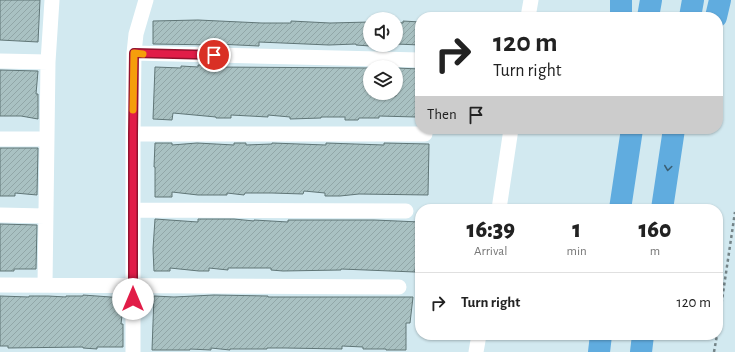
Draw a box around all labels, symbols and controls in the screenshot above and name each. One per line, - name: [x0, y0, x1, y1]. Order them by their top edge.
- map controls: [363, 12, 403, 100]
- button: sound: [363, 12, 403, 52]
- icon: right: [427, 28, 479, 80]
- text: 120 m: [493, 29, 558, 57]
- pin: [197, 38, 231, 72]
- icon: arrive: [203, 44, 225, 66]
- button: layers: [363, 60, 403, 100]
- text: Turn right: [493, 62, 562, 80]
- icon: arrive: [465, 104, 487, 126]
- text: Then: [427, 107, 457, 122]
- one-way arrow: [664, 165, 673, 171]
- text: 16:39: [467, 218, 515, 242]
- text: 1: [572, 218, 581, 242]
- text: 160: [638, 218, 671, 242]
- text: Arrival: [474, 245, 507, 258]
- text: min: [567, 245, 587, 258]
- text: m: [650, 245, 660, 258]
- position arrow: [112, 278, 154, 320]
- icon: right: [427, 292, 449, 314]
- text: Turn right: [461, 295, 520, 310]
- text: 120 m: [677, 295, 711, 310]

